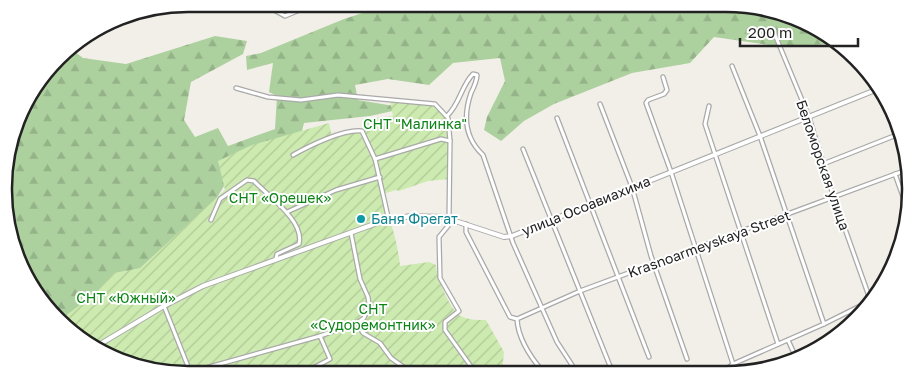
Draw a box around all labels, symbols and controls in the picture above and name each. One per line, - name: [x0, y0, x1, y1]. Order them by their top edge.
- scale bar: [740, 15, 858, 47]
- text: 200 m: [748, 23, 792, 41]
- street label: Беломорская улица: [793, 97, 854, 232]
- park label: СНТ "Малинка": [363, 115, 467, 132]
- street label: улица Осоавиахима: [519, 172, 653, 239]
- park label: СНТ «Орешек»: [229, 189, 331, 206]
- street label: Krasnoarmeyskaya Street: [625, 206, 792, 281]
- place label: Баня Фрегат: [371, 210, 458, 227]
- marker: Баня Фрегат: [355, 213, 367, 225]
- park label: СНТ «Южный»: [76, 289, 176, 306]
- park label: СНТ «Судоремонтник»: [311, 300, 436, 333]

